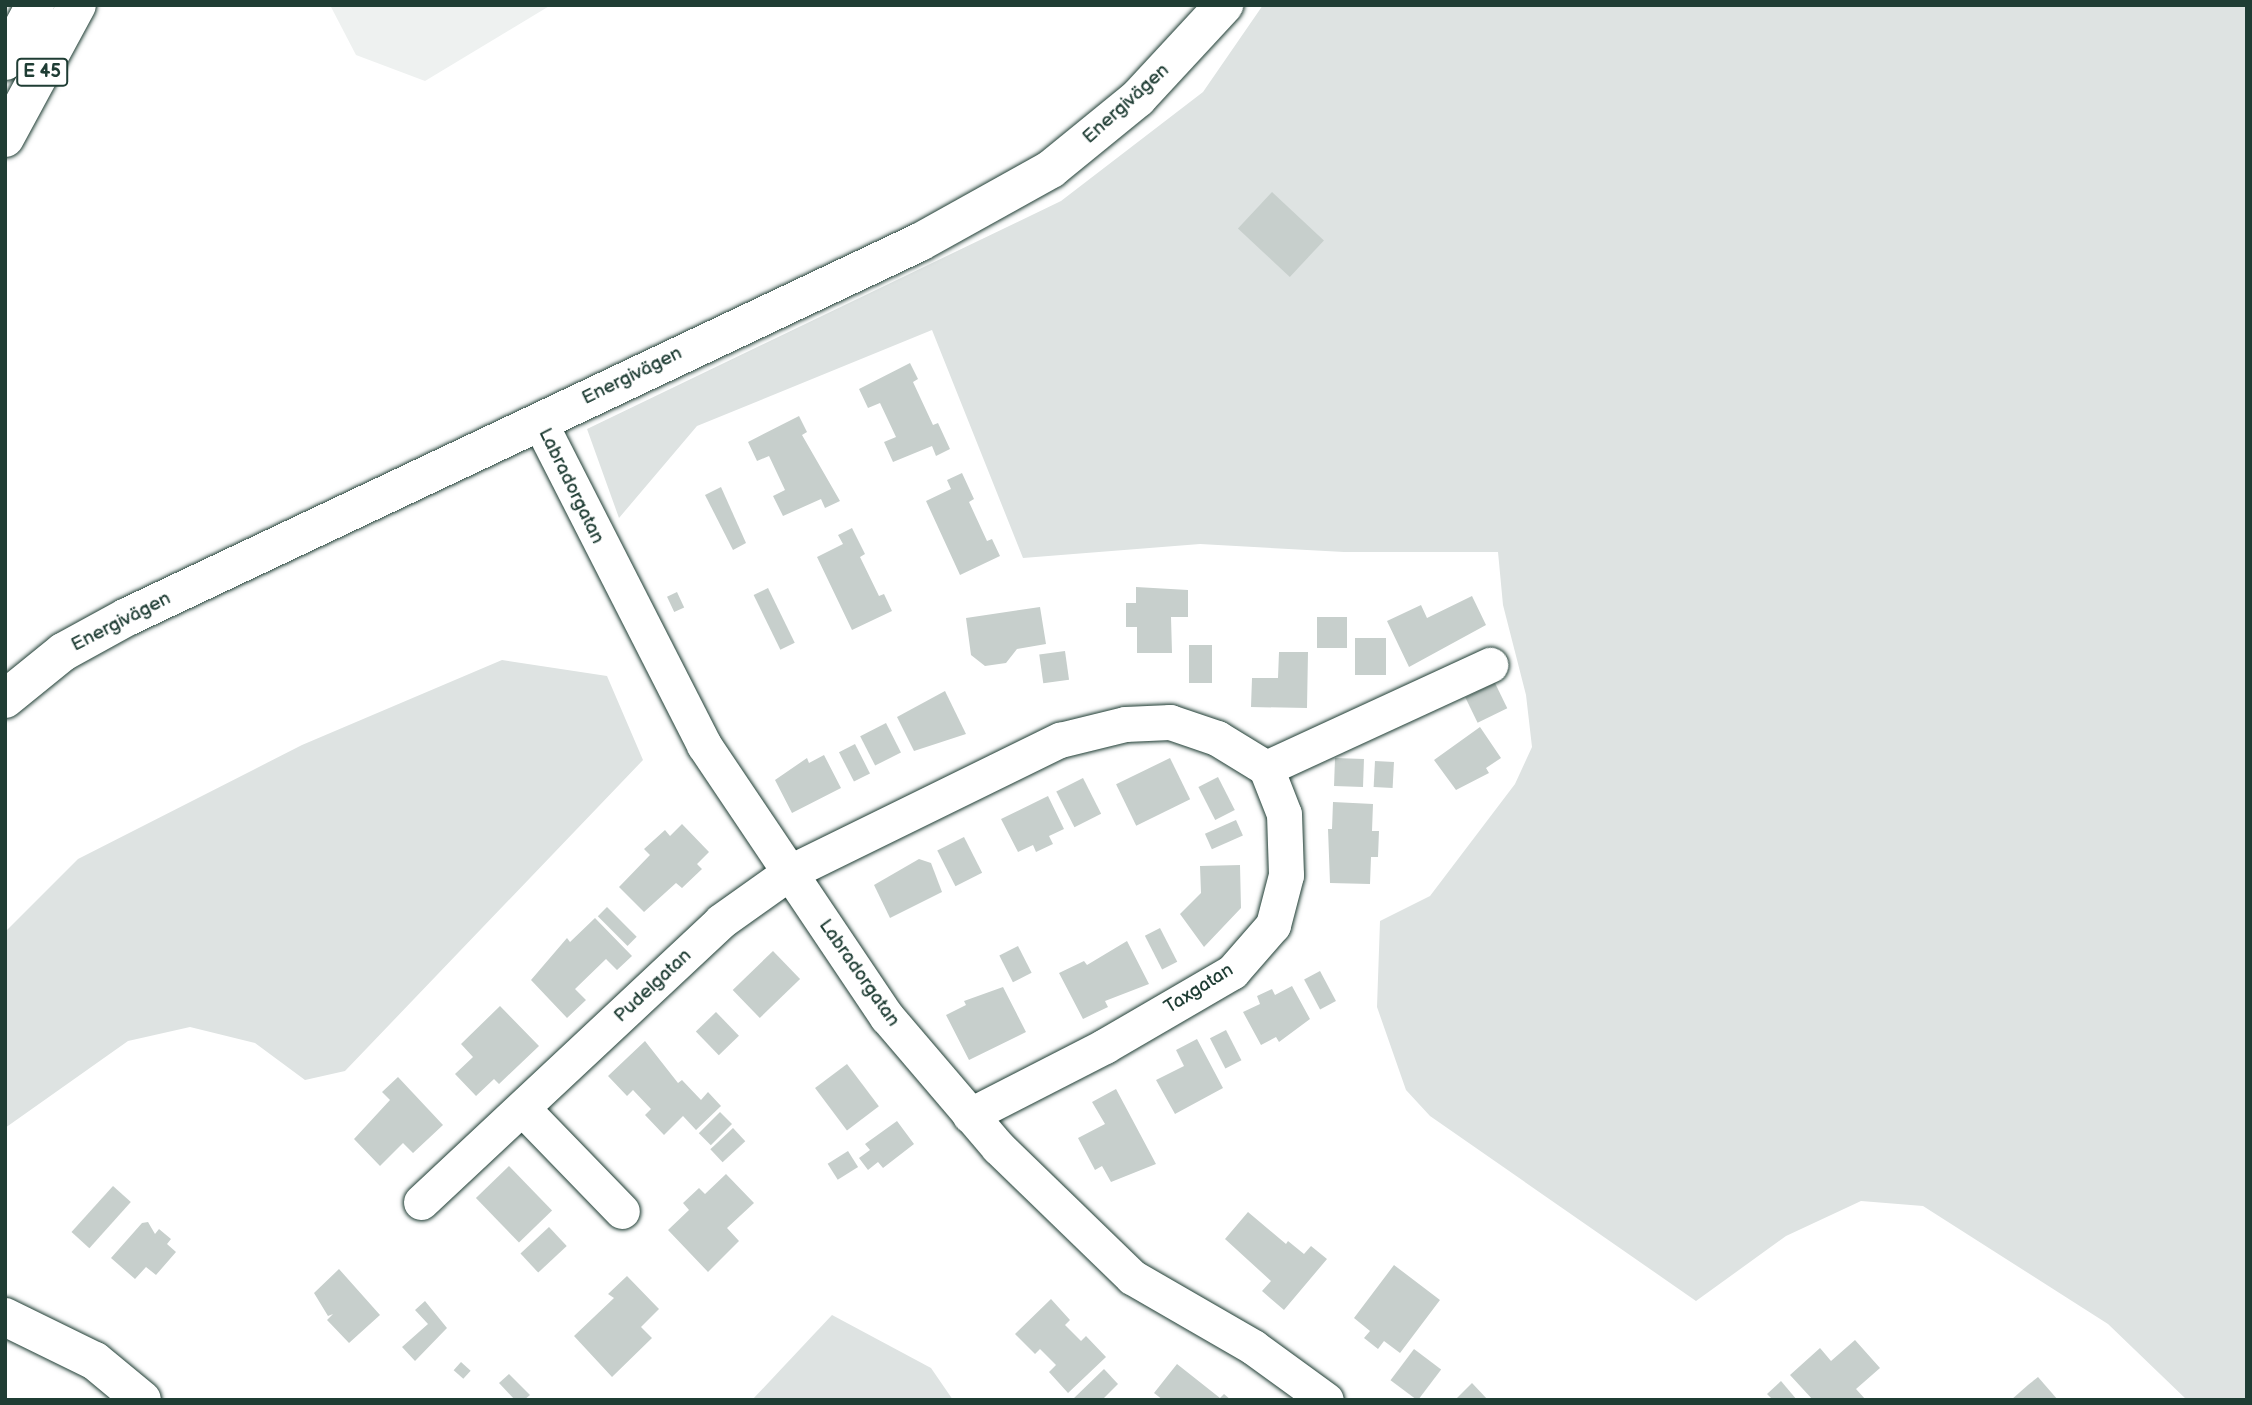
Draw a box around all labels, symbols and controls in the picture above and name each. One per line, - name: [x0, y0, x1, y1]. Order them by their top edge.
- road number: E 45: [16, 58, 68, 86]
- street label: Energivägen: [1078, 59, 1174, 149]
- street label: Energivägen: [578, 342, 686, 410]
- street label: Labradorgatan: [533, 425, 609, 547]
- street label: Energivägen: [68, 587, 174, 657]
- street label: Labradorgatan: [814, 915, 904, 1031]
- street label: Pudelgatan: [610, 944, 696, 1028]
- street label: Taxgatan: [1160, 959, 1238, 1019]

